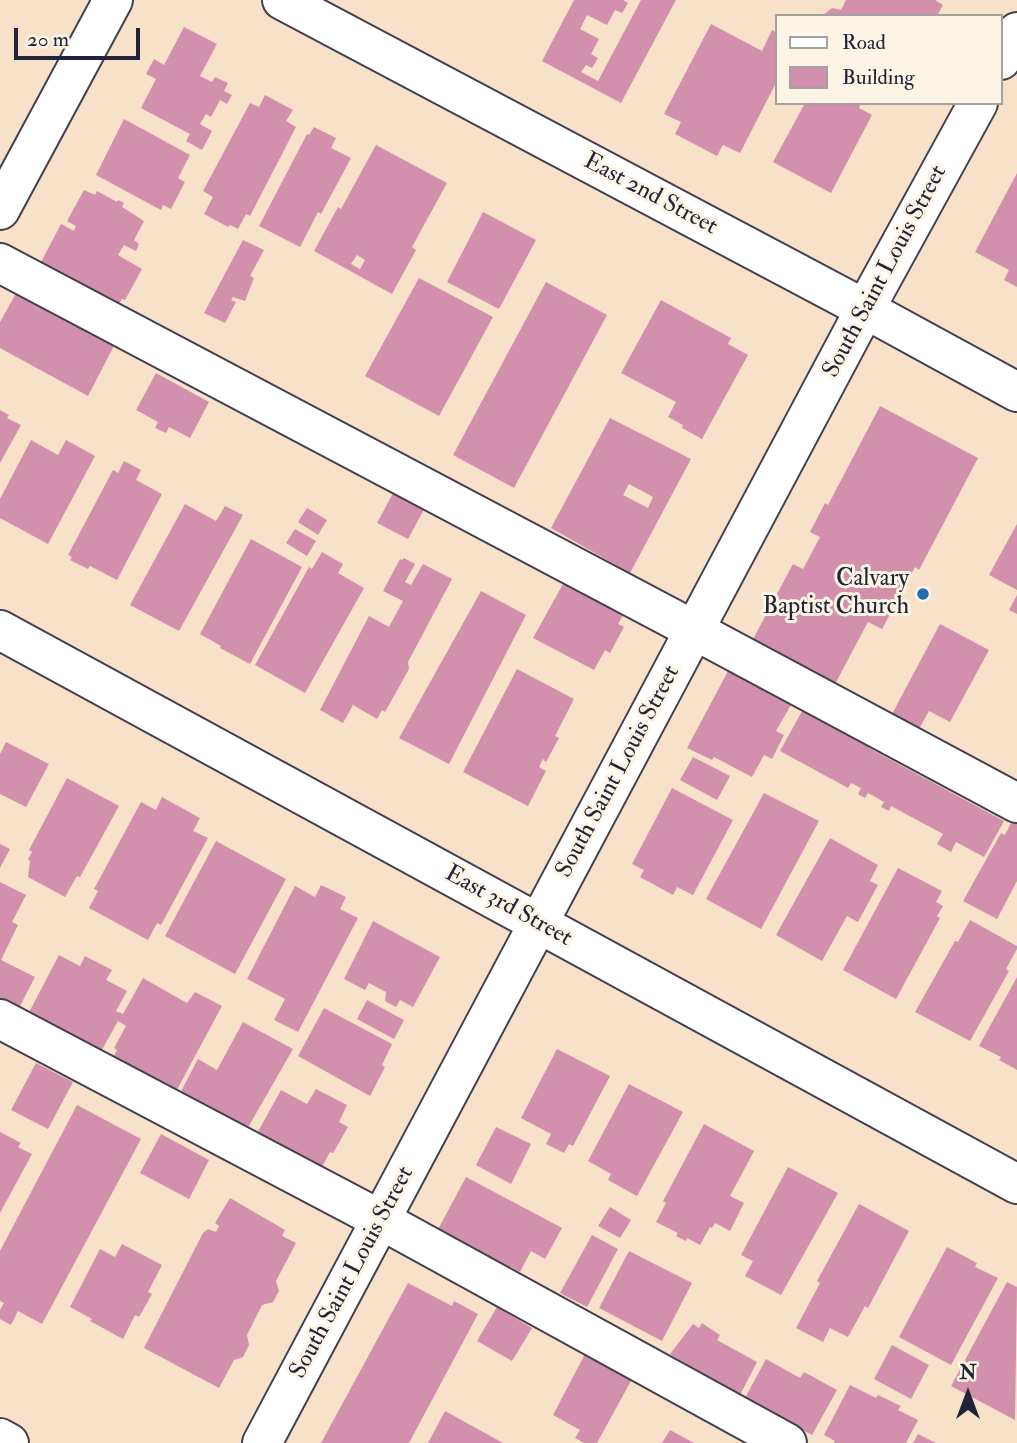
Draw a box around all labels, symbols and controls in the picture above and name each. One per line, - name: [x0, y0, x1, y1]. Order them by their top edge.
- scale bar: [18, 14, 144, 58]
- legend: [776, 14, 1003, 105]
- text: 20 m: [27, 26, 69, 53]
- text: Road: [842, 29, 886, 56]
- text: Building: [842, 64, 915, 91]
- street label: East 2nd Street: [578, 148, 722, 242]
- street label: South Saint Louis Street: [818, 161, 954, 383]
- place label: Calvary Baptist Church: [763, 566, 909, 622]
- marker: Calvary Baptist Church: [915, 586, 931, 602]
- street label: South Saint Louis Street: [551, 661, 687, 883]
- street label: East 3rd Street: [439, 860, 577, 954]
- street label: South Saint Louis Street: [285, 1162, 421, 1384]
- north arrow: [933, 1359, 1003, 1429]
- text: N: [959, 1361, 977, 1385]

